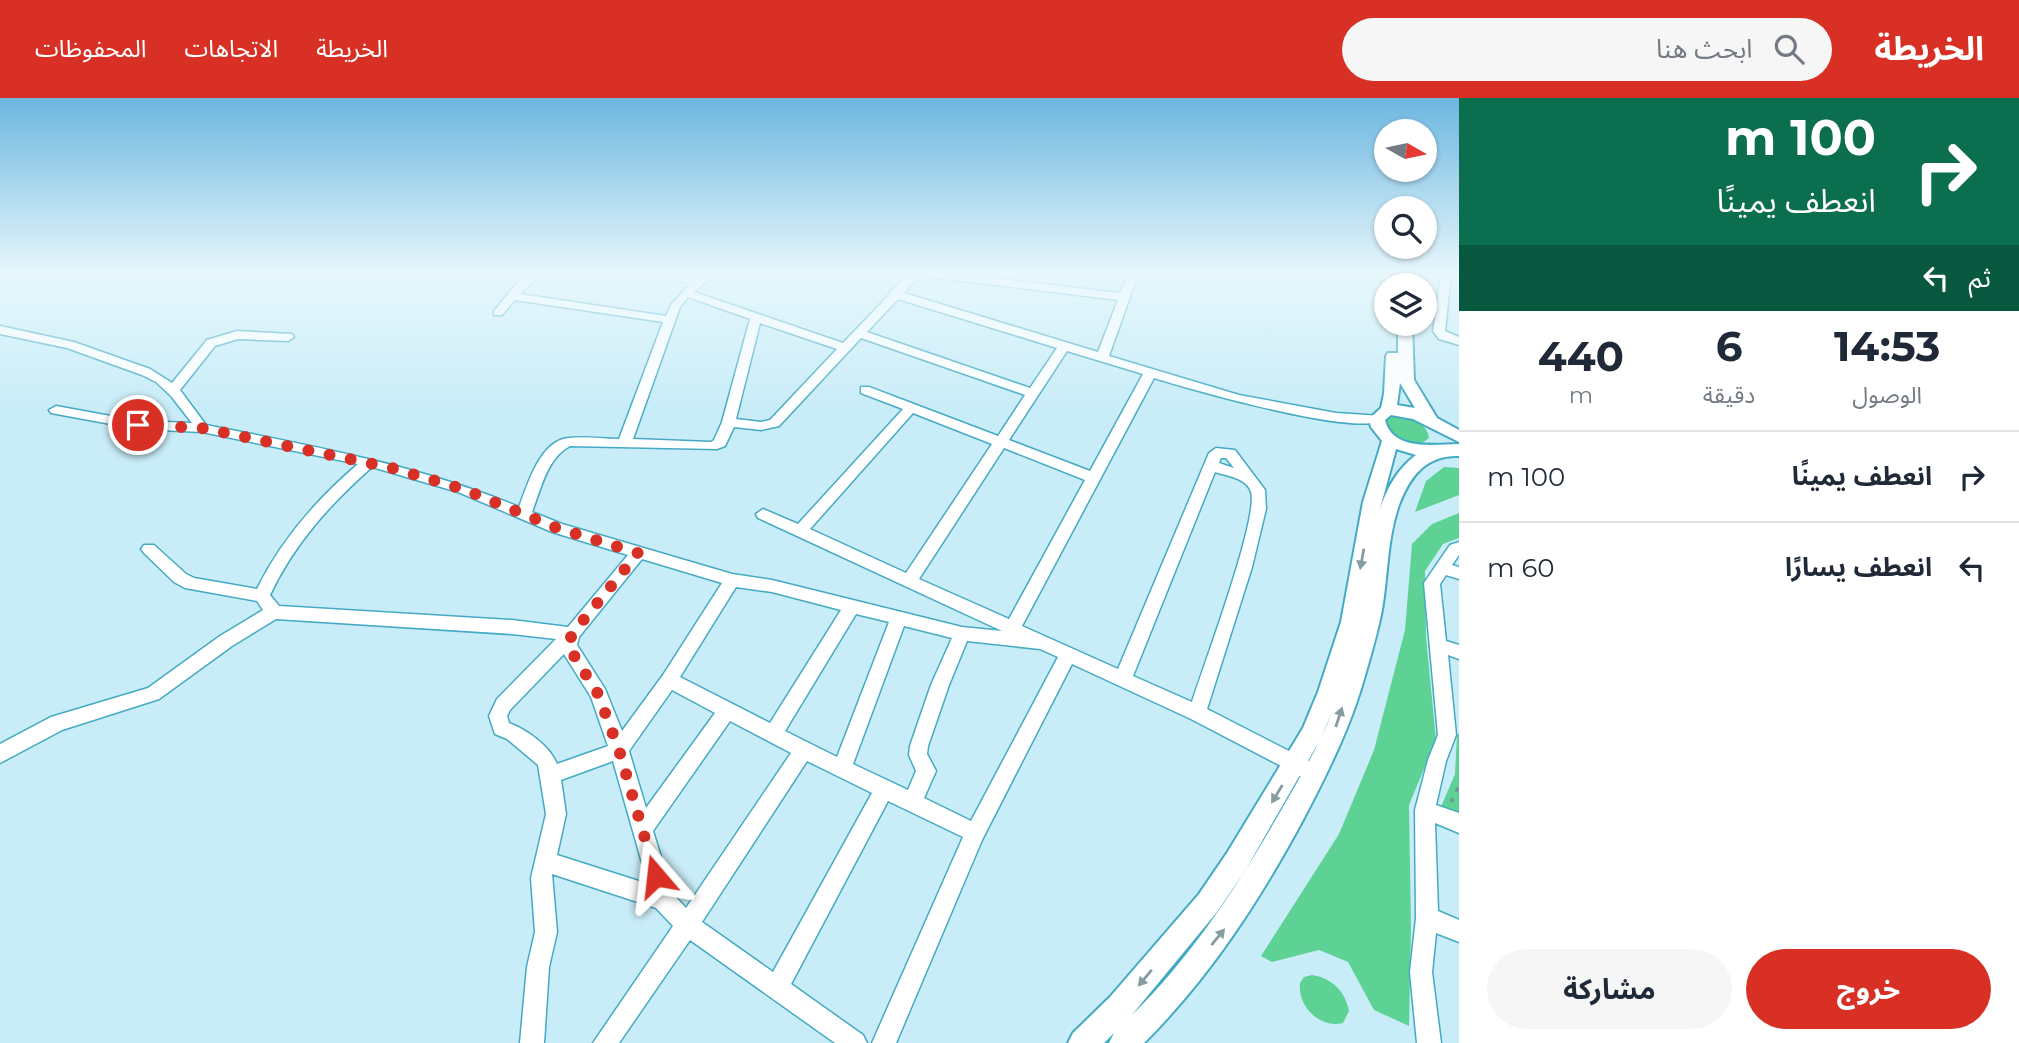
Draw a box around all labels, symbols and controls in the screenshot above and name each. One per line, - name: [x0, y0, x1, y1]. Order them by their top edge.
- search box: [1342, 18, 1832, 81]
- text: الخريطة: [1874, 28, 1984, 68]
- icon: search: [1770, 30, 1808, 68]
- text: ابحث هنا: [1656, 33, 1752, 65]
- text: المحفوظات: [35, 34, 146, 63]
- text: الاتجاهات: [184, 34, 278, 63]
- text: الخريطة: [316, 34, 388, 63]
- text: 100 m: [1725, 108, 1876, 167]
- north arrow: [1374, 119, 1437, 182]
- map controls: [1374, 119, 1437, 336]
- icon: right: [1900, 126, 1991, 217]
- text: انعطف يمينًا: [1717, 181, 1876, 220]
- button: search: [1374, 196, 1437, 259]
- icon: left: [1917, 259, 1955, 297]
- text: ثم: [1969, 262, 1991, 294]
- button: layers: [1374, 273, 1437, 336]
- text: 6: [1716, 320, 1742, 372]
- text: 14:53: [1834, 320, 1940, 372]
- text: 440: [1538, 330, 1624, 382]
- text: m: [1569, 381, 1593, 409]
- text: دقيقة: [1703, 381, 1755, 409]
- text: الوصول: [1852, 381, 1922, 409]
- pin: [108, 395, 168, 455]
- icon: arrive: [119, 406, 157, 444]
- icon: right: [1953, 458, 1991, 496]
- text: انعطف يمينًا: [1792, 460, 1932, 492]
- text: 100 m: [1487, 461, 1565, 493]
- one-way arrow: [1356, 548, 1367, 570]
- icon: left: [1953, 549, 1991, 587]
- text: انعطف يسارًا: [1785, 551, 1932, 583]
- text: 60 m: [1487, 552, 1554, 584]
- one-way arrow: [1334, 707, 1345, 728]
- one-way arrow: [1271, 784, 1284, 803]
- position arrow: [619, 839, 693, 913]
- one-way arrow: [1210, 929, 1225, 946]
- button: مشاركة: [1487, 949, 1732, 1029]
- button: خروج: [1746, 949, 1991, 1029]
- one-way arrow: [1137, 968, 1152, 986]

